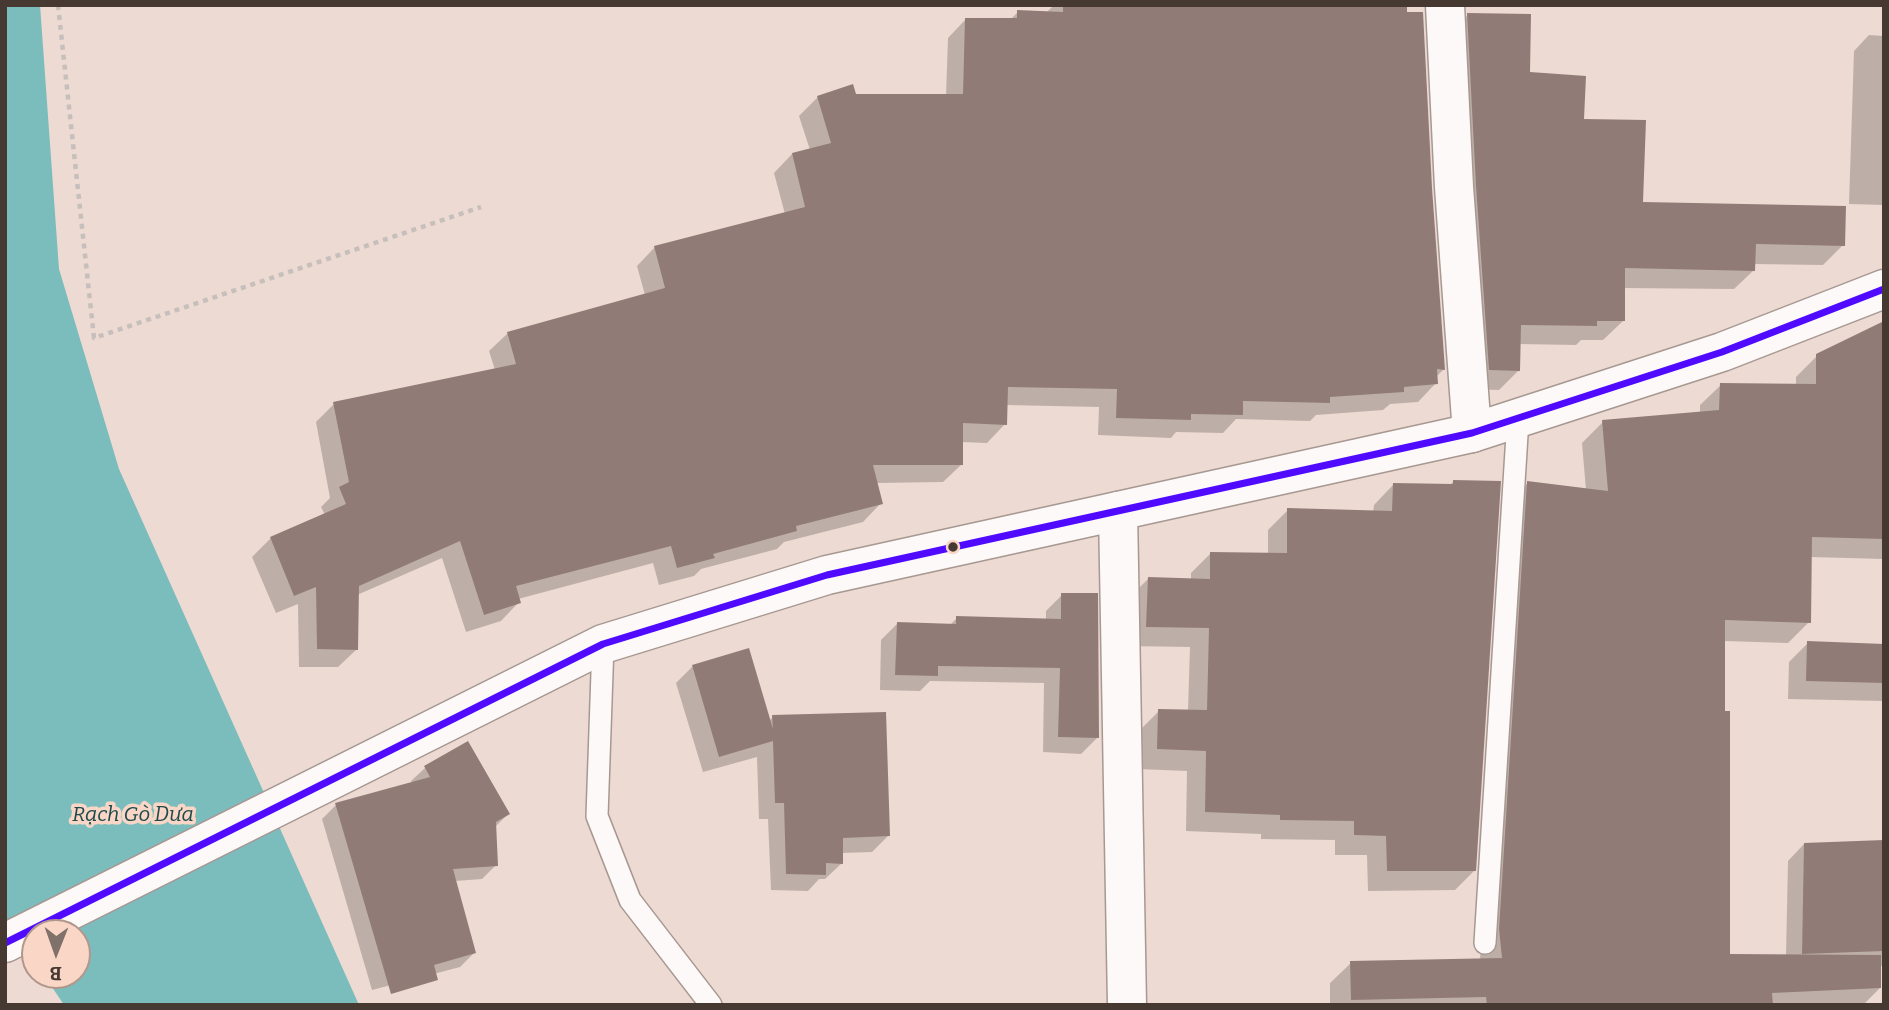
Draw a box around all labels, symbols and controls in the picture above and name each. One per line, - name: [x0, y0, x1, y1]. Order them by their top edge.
- unlabelled marker: [946, 540, 960, 554]
- water label: Rạch Gò Dưa: [72, 802, 194, 828]
- north arrow: [21, 919, 91, 989]
- text: B: [49, 962, 62, 985]

